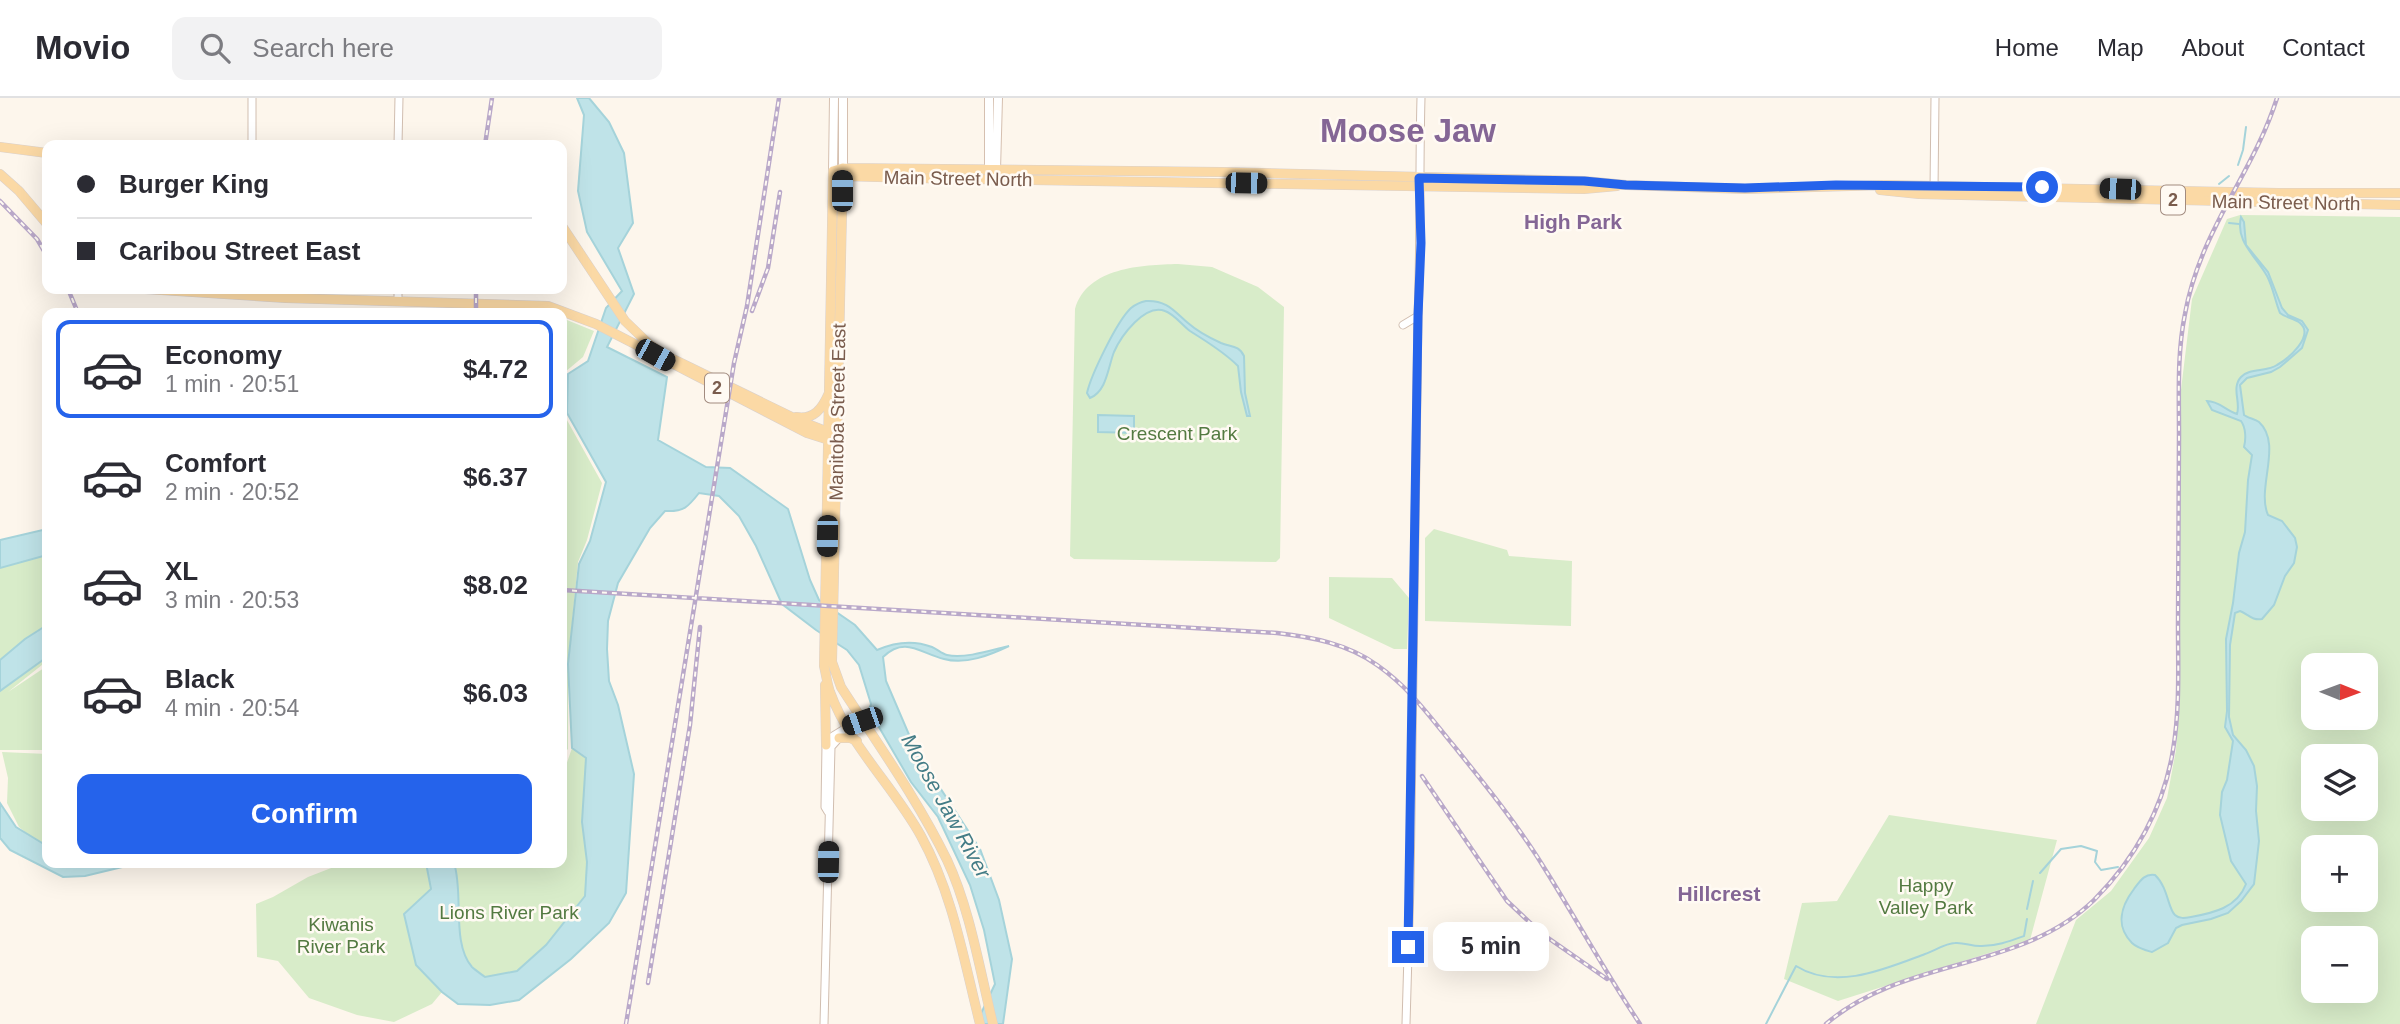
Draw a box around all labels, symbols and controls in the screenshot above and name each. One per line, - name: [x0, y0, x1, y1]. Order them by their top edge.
- search box: [172, 17, 662, 80]
- text: Movio: [35, 29, 130, 66]
- icon: search: [196, 29, 234, 67]
- text: Search here: [252, 33, 394, 63]
- text: Home: [1995, 34, 2059, 61]
- text: Map: [2097, 34, 2144, 61]
- text: About: [2182, 34, 2244, 61]
- text: Contact: [2282, 34, 2365, 61]
- district label: Moose Jaw: [1320, 112, 1496, 149]
- street label: Main Street North: [883, 167, 1033, 190]
- text: Burger King: [119, 169, 269, 199]
- car: [832, 170, 853, 212]
- route start: [2026, 171, 2058, 203]
- car: [1225, 172, 1268, 194]
- car: [2099, 178, 2142, 200]
- road number: 2: [2161, 186, 2185, 214]
- street label: Main Street North: [2211, 191, 2361, 214]
- district label: High Park: [1524, 210, 1622, 233]
- text: Caribou Street East: [119, 236, 360, 266]
- street label: Manitoba Street East: [825, 322, 850, 501]
- car: [632, 336, 679, 374]
- icon: car: [81, 338, 144, 401]
- text: Economy: [165, 340, 282, 370]
- text: $4.72: [463, 354, 528, 384]
- text: 1 min · 20:51: [165, 371, 299, 397]
- road number: 2: [705, 374, 729, 402]
- park label: Crescent Park: [1117, 423, 1238, 444]
- icon: car: [81, 446, 144, 509]
- text: Comfort: [165, 448, 266, 478]
- text: $6.37: [463, 462, 528, 492]
- text: 2 min · 20:52: [165, 479, 299, 505]
- car: [817, 515, 838, 557]
- icon: car: [81, 554, 144, 617]
- text: XL: [165, 556, 198, 586]
- text: $8.02: [463, 570, 528, 600]
- text: 3 min · 20:53: [165, 587, 299, 613]
- north arrow: [2301, 653, 2378, 730]
- map controls: [2301, 653, 2378, 1003]
- icon: car: [81, 662, 144, 725]
- text: Black: [165, 664, 234, 694]
- text: $6.03: [463, 678, 528, 708]
- text: 4 min · 20:54: [165, 695, 299, 721]
- car: [839, 704, 886, 738]
- water label: Moose Jaw River: [897, 730, 996, 883]
- button: layers: [2301, 744, 2378, 821]
- button: Confirm: [77, 774, 532, 854]
- button: +: [2301, 835, 2378, 912]
- car: [818, 841, 839, 883]
- park label: Happy Valley Park: [1879, 875, 1974, 918]
- district label: Hillcrest: [1678, 882, 1760, 905]
- park label: Lions River Park: [439, 902, 579, 923]
- park label: Kiwanis River Park: [297, 914, 386, 957]
- callout: 5 min: [1432, 922, 1548, 972]
- button: −: [2301, 926, 2378, 1003]
- route end: [1392, 931, 1424, 963]
- text: 5 min: [1461, 933, 1521, 959]

